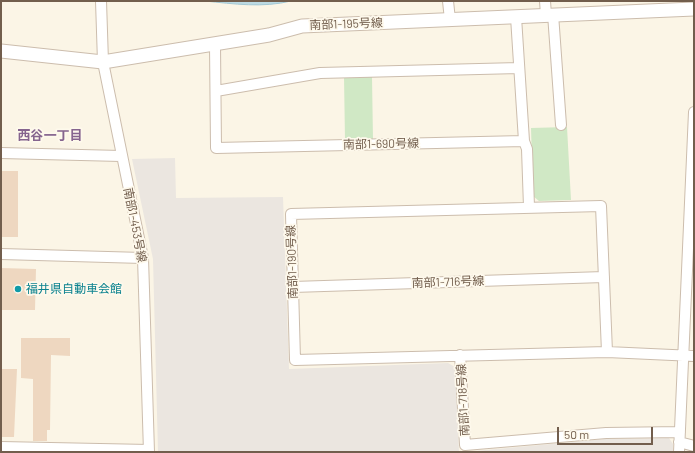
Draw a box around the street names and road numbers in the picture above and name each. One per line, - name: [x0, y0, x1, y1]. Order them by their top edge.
- street label: 南部1-195号線: [309, 16, 383, 32]
- street label: 南部1-690号線: [343, 136, 419, 152]
- street label: 南部1-453号線: [121, 186, 149, 264]
- street label: 南部1-190号線: [284, 225, 300, 299]
- street label: 南部1-716号線: [411, 274, 485, 290]
- street label: 南部1-718号線: [454, 363, 472, 437]

